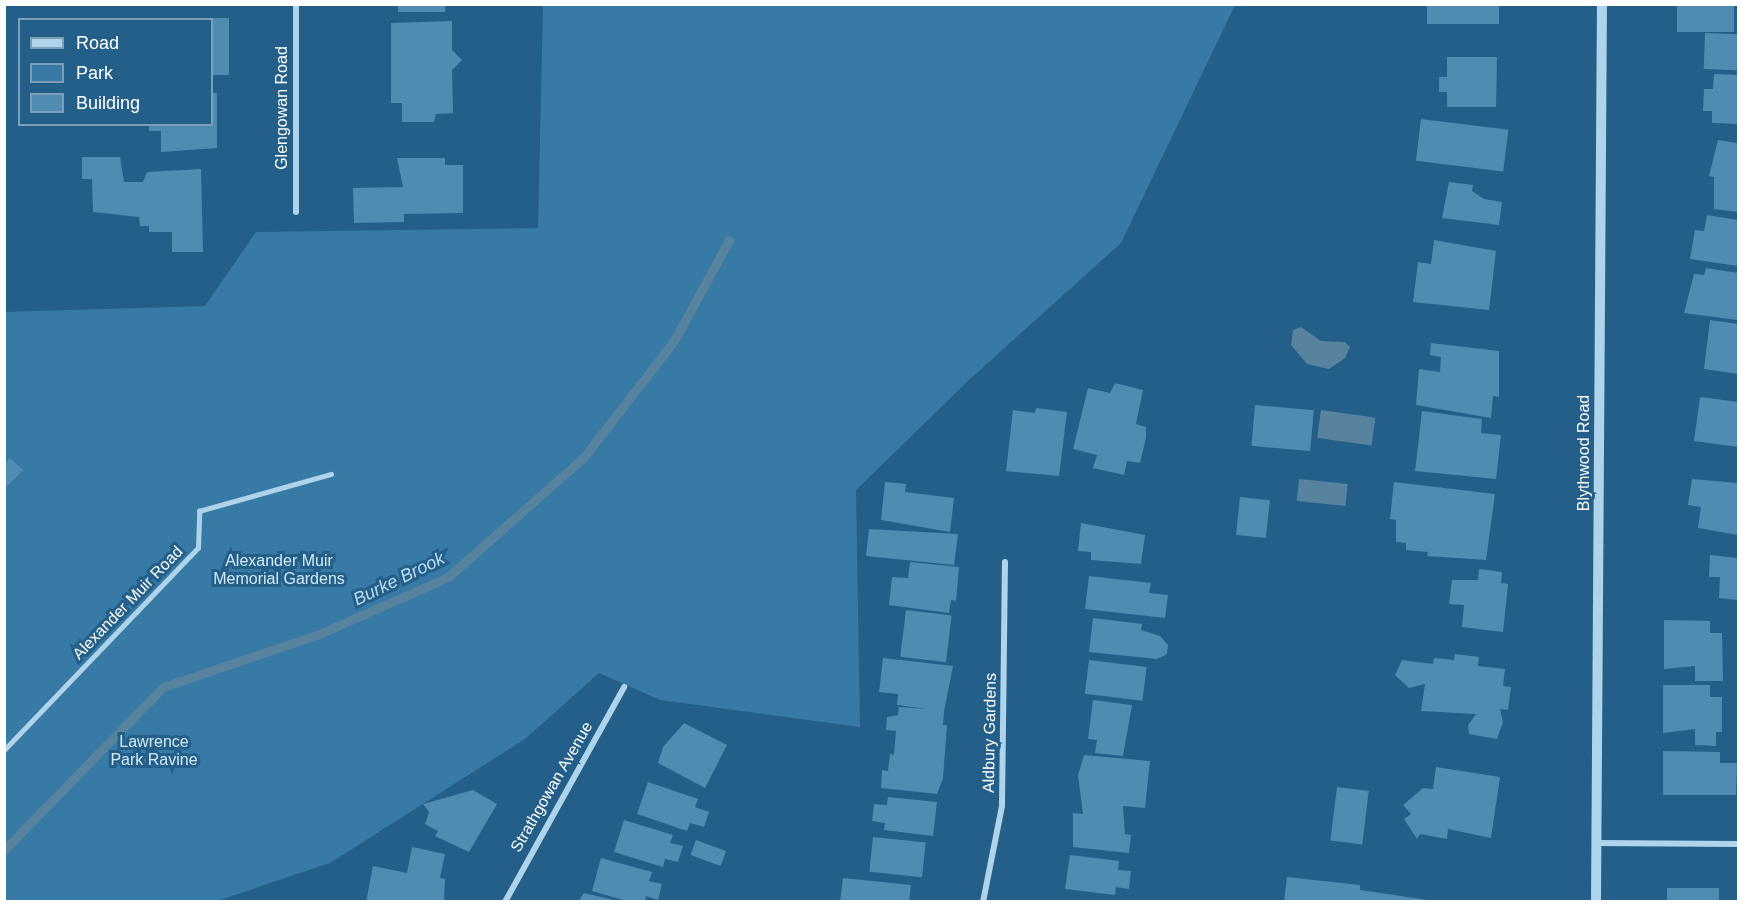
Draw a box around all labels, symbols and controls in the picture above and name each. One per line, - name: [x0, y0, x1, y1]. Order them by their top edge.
- legend: [18, 18, 213, 126]
- text: Road: [76, 33, 119, 53]
- street label: Glengowan Road: [272, 46, 292, 170]
- text: Park: [76, 63, 113, 83]
- text: Building: [76, 93, 140, 113]
- street label: Blythwood Road: [1574, 395, 1594, 511]
- street label: Alexander Muir Road: [69, 542, 187, 664]
- water label: Burke Brook: [350, 548, 448, 610]
- park label: Alexander Muir Memorial Gardens: [213, 551, 345, 589]
- street label: Aldbury Gardens: [979, 673, 1001, 793]
- street label: Strathgowan Avenue: [507, 718, 597, 856]
- park label: Lawrence Park Ravine: [110, 732, 198, 770]

